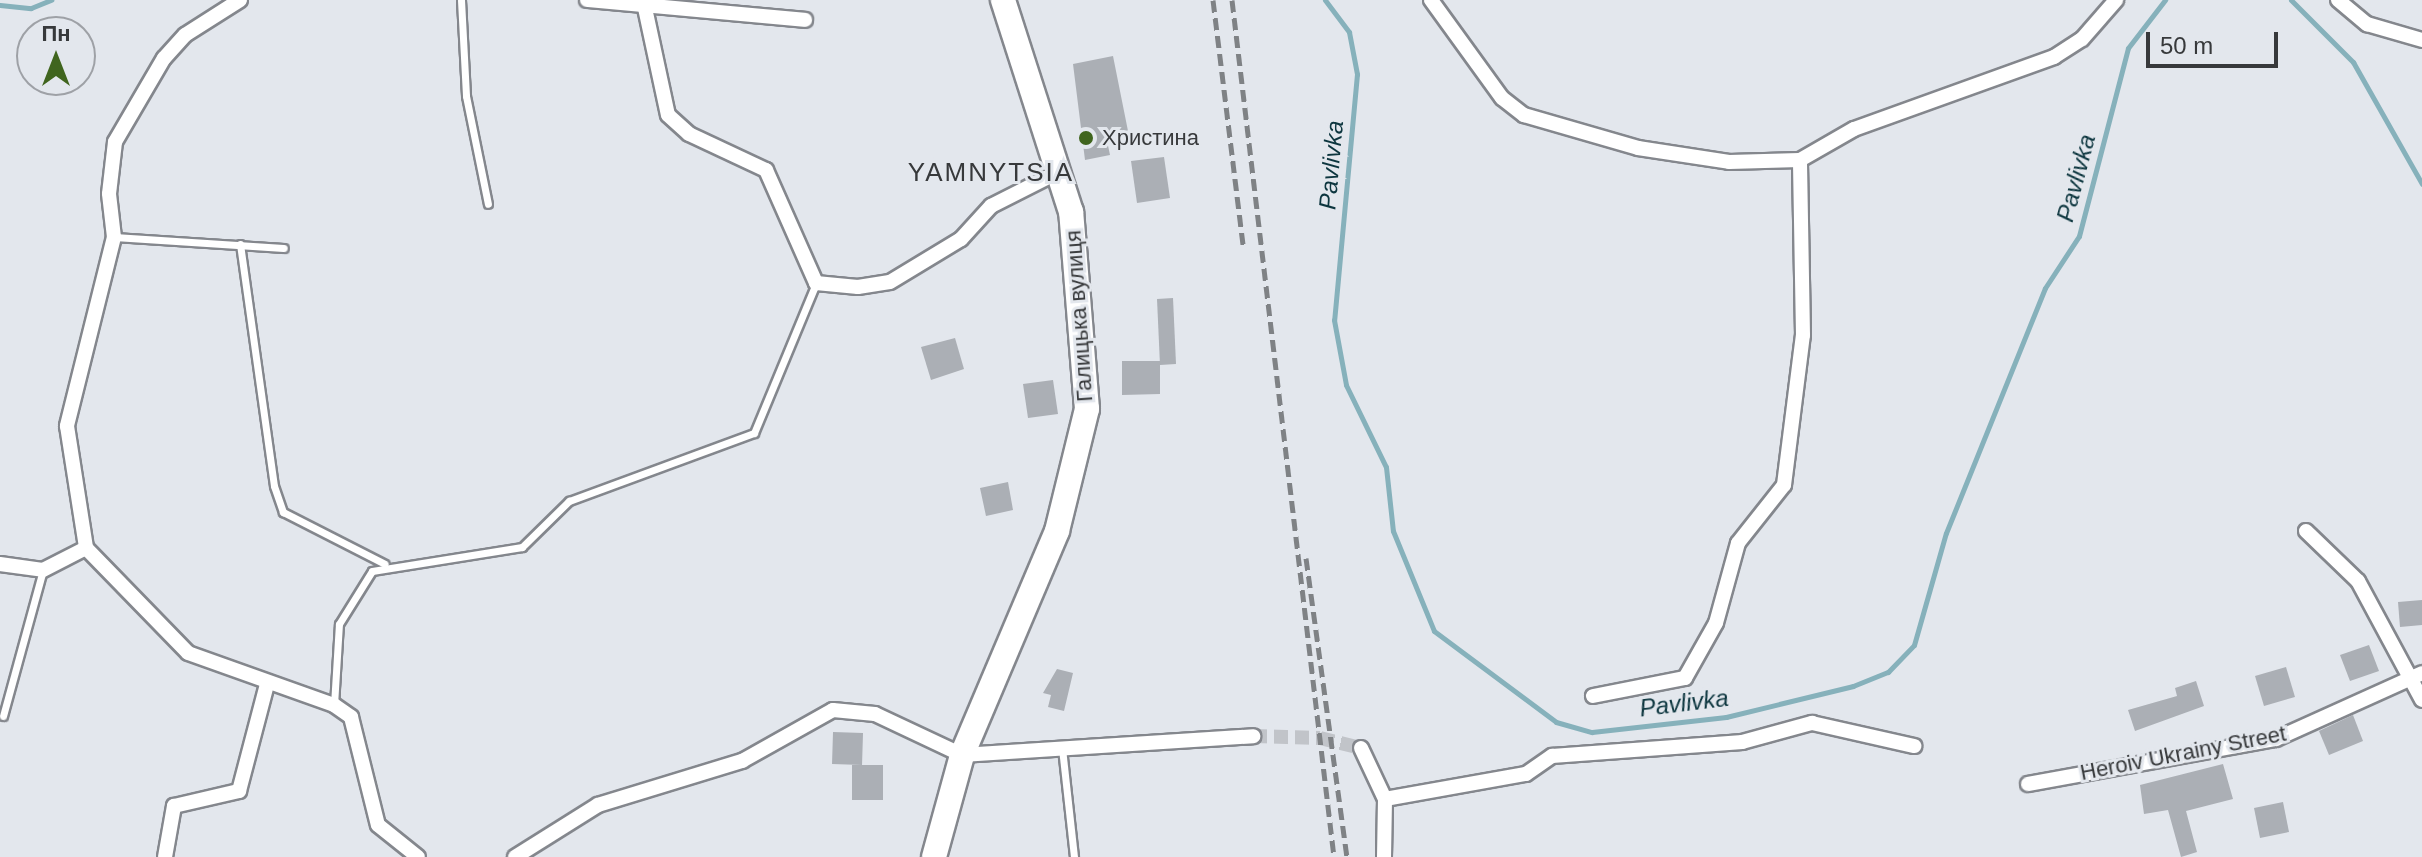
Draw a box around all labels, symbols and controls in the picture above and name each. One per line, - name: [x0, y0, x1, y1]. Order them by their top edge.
- north arrow: [16, 16, 96, 96]
- scale bar: [2150, 16, 2282, 66]
- text: Пн: [41, 21, 71, 46]
- text: 50 m: [2160, 32, 2213, 59]
- water label: Pavlivka: [1313, 119, 1349, 211]
- place label: Христина: [1102, 125, 1199, 151]
- marker: Христина: [1077, 129, 1095, 147]
- water label: Pavlivka: [2051, 131, 2101, 225]
- district label: YAMNYTSIA: [908, 157, 1074, 189]
- street label: Галицька вулиця: [1060, 229, 1098, 403]
- water label: Pavlivka: [1638, 683, 1730, 723]
- street label: Heroiv Ukrainy Street: [2078, 720, 2288, 786]

